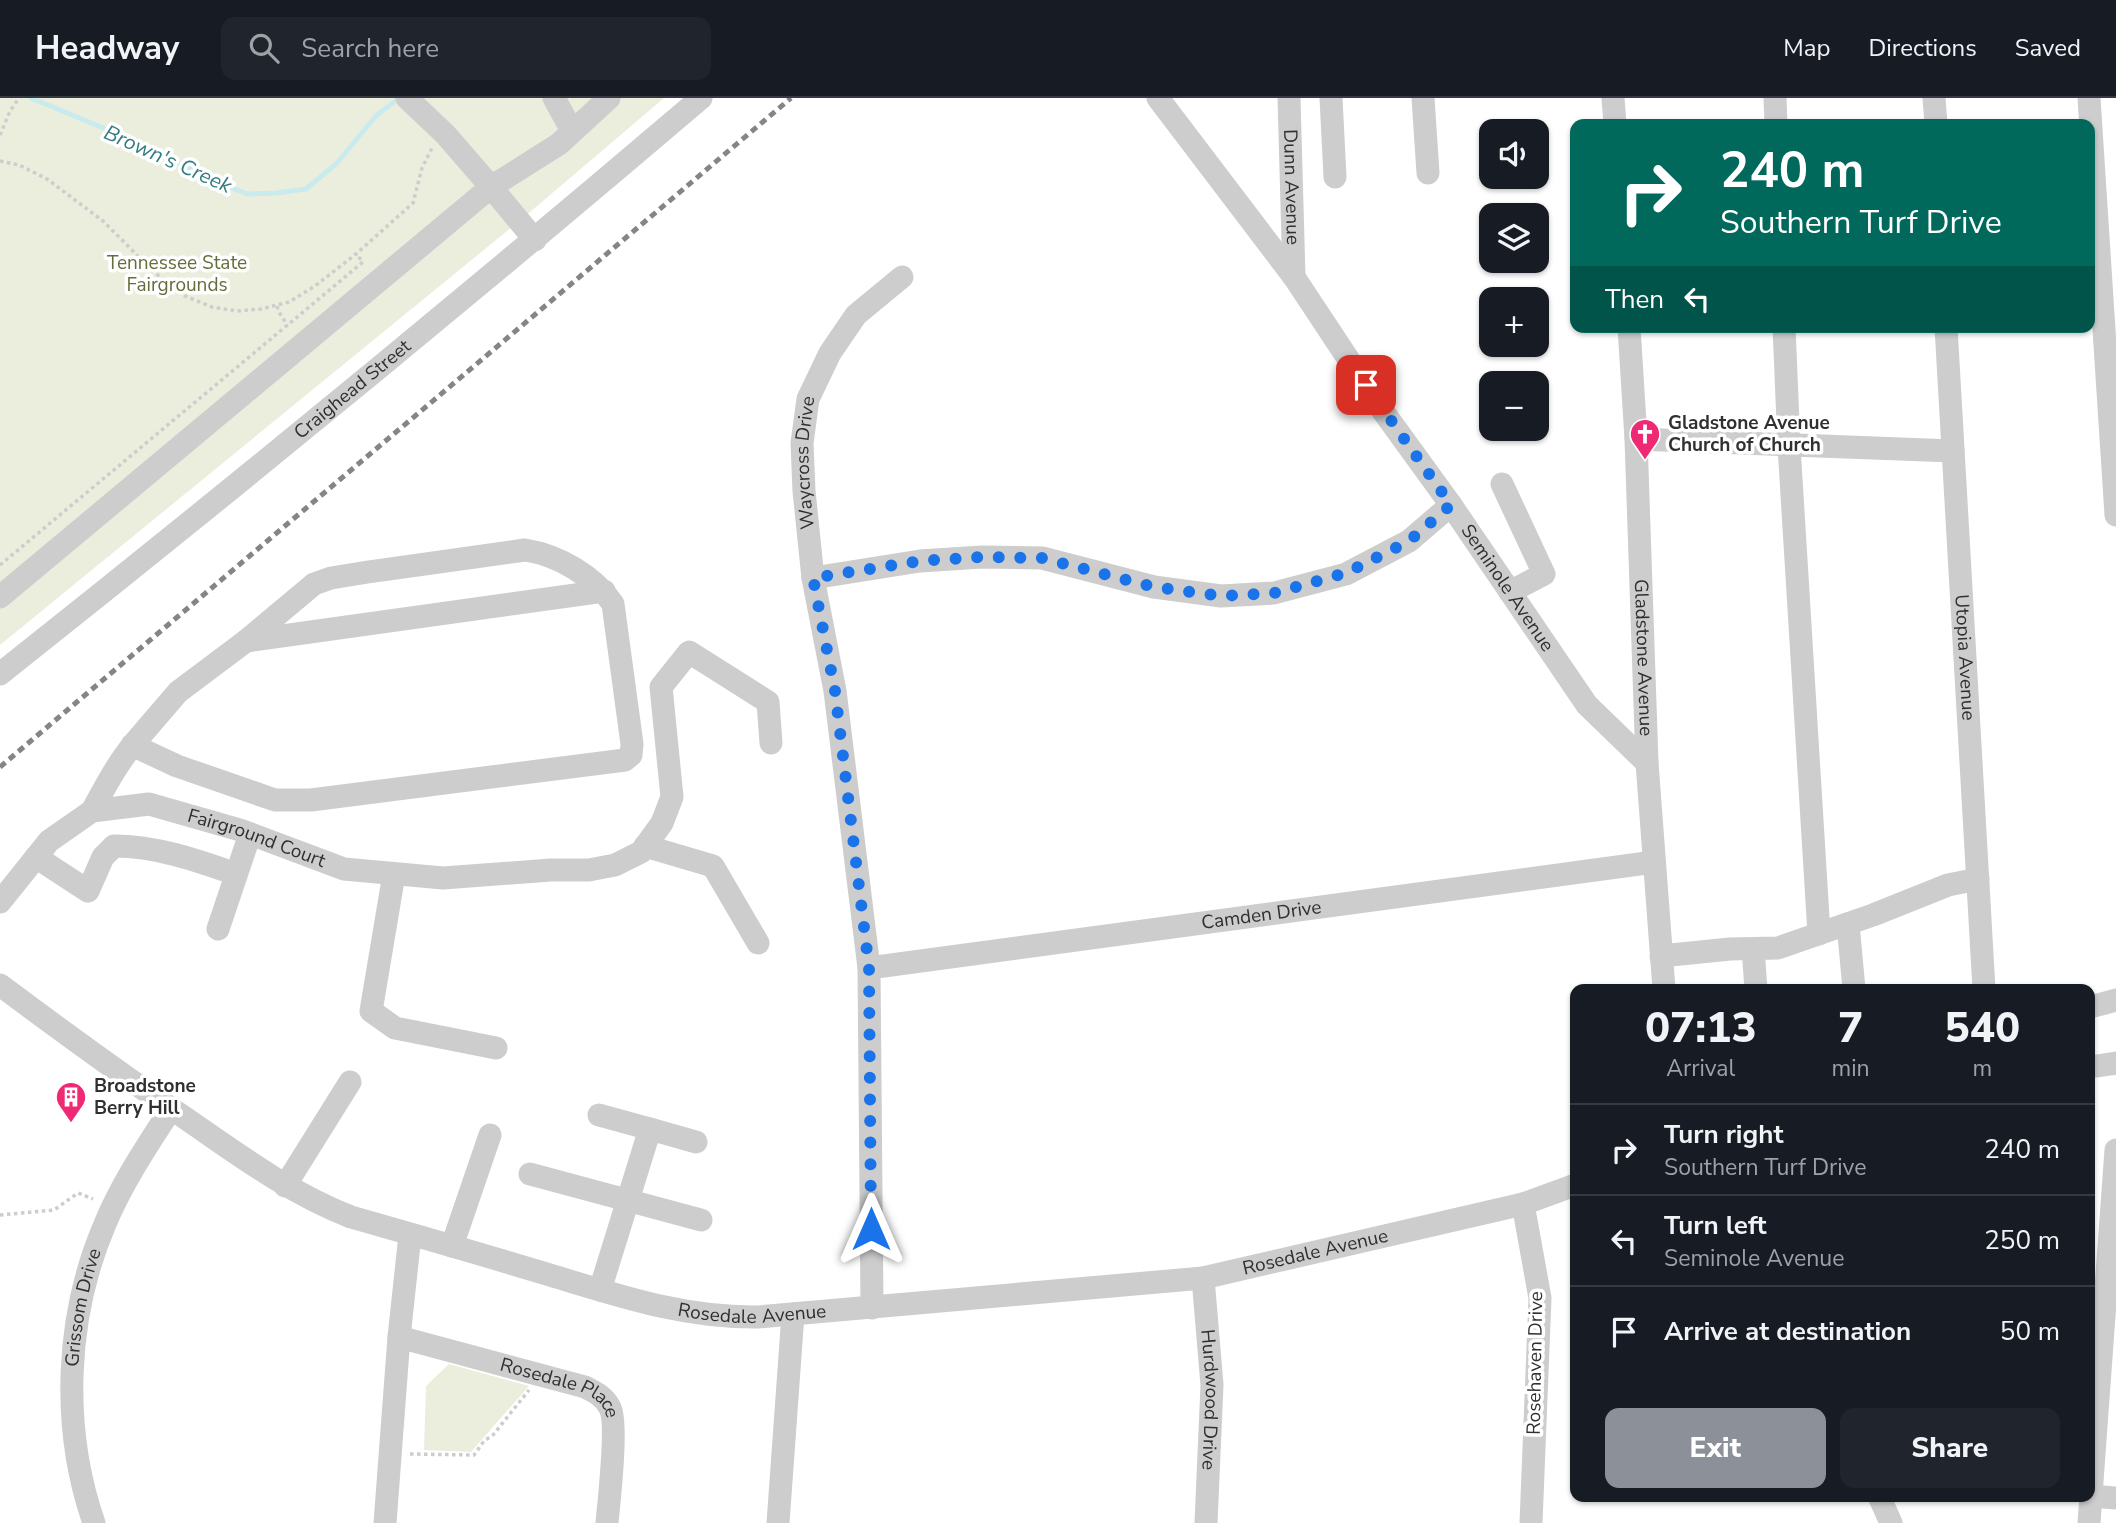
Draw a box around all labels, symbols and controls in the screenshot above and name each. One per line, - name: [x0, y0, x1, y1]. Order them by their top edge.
- search box: [221, 17, 711, 80]
- text: Headway: [35, 26, 179, 71]
- icon: search: [245, 29, 283, 67]
- text: Search here: [301, 31, 439, 66]
- text: Map: [1783, 32, 1830, 64]
- text: Directions: [1868, 32, 1977, 64]
- text: Saved: [2015, 32, 2081, 64]
- water label: Brown's Creek: [100, 118, 237, 200]
- map controls: [1479, 119, 1549, 441]
- button: sound: [1479, 119, 1549, 189]
- street label: Dunn Avenue: [1277, 129, 1306, 245]
- text: 240 m: [1720, 137, 1864, 204]
- icon: right: [1605, 147, 1696, 238]
- text: Southern Turf Drive: [1720, 201, 2002, 244]
- button: layers: [1479, 203, 1549, 273]
- park label: Tennessee State Fairgrounds: [107, 250, 247, 298]
- icon: left: [1678, 280, 1716, 318]
- text: Then: [1605, 282, 1664, 317]
- button: +: [1479, 287, 1549, 357]
- street label: Craighead Street: [289, 333, 417, 445]
- pin: [1336, 355, 1396, 415]
- icon: arrive: [1347, 366, 1385, 404]
- button: −: [1479, 371, 1549, 441]
- street label: Waycross Drive: [789, 394, 821, 531]
- place label: Gladstone Avenue Church of Church: [1668, 410, 1830, 458]
- church icon: Gladstone Avenue Church of Church: [1628, 417, 1662, 461]
- street label: Seminole Avenue: [1455, 519, 1560, 657]
- street label: Gladstone Avenue: [1628, 579, 1659, 737]
- street label: Utopia Avenue: [1948, 594, 1982, 721]
- street label: Fairground Court: [185, 803, 330, 874]
- street label: Camden Drive: [1200, 894, 1323, 936]
- text: 07:13: [1645, 1000, 1757, 1057]
- text: 7: [1838, 1000, 1863, 1057]
- text: 540: [1945, 1000, 2020, 1057]
- text: Arrival: [1666, 1053, 1735, 1084]
- text: min: [1832, 1053, 1870, 1084]
- text: m: [1972, 1053, 1992, 1084]
- place label: Broadstone Berry Hill: [94, 1073, 196, 1121]
- building icon: Broadstone Berry Hill: [54, 1080, 88, 1124]
- text: Turn right: [1664, 1117, 1783, 1152]
- icon: right: [1605, 1131, 1643, 1169]
- text: 240 m: [1984, 1132, 2060, 1167]
- text: Southern Turf Drive: [1664, 1152, 1866, 1183]
- position arrow: [834, 1192, 908, 1266]
- text: Turn left: [1664, 1208, 1767, 1243]
- icon: left: [1605, 1222, 1643, 1260]
- street label: Rosedale Avenue: [1240, 1223, 1391, 1281]
- text: 250 m: [1984, 1223, 2060, 1258]
- text: Seminole Avenue: [1664, 1243, 1844, 1274]
- street label: Grissom Drive: [59, 1245, 108, 1367]
- street label: Rosehaven Drive: [1521, 1291, 1549, 1435]
- street label: Rosedale Avenue: [676, 1297, 827, 1330]
- icon: arrive: [1605, 1313, 1643, 1351]
- text: Arrive at destination: [1664, 1314, 1911, 1349]
- text: 50 m: [2000, 1314, 2060, 1349]
- street label: Hurdwood Drive: [1194, 1328, 1225, 1471]
- street label: Rosedale Place: [497, 1352, 625, 1420]
- button: Exit: [1605, 1408, 1826, 1488]
- button: Share: [1840, 1408, 2060, 1488]

